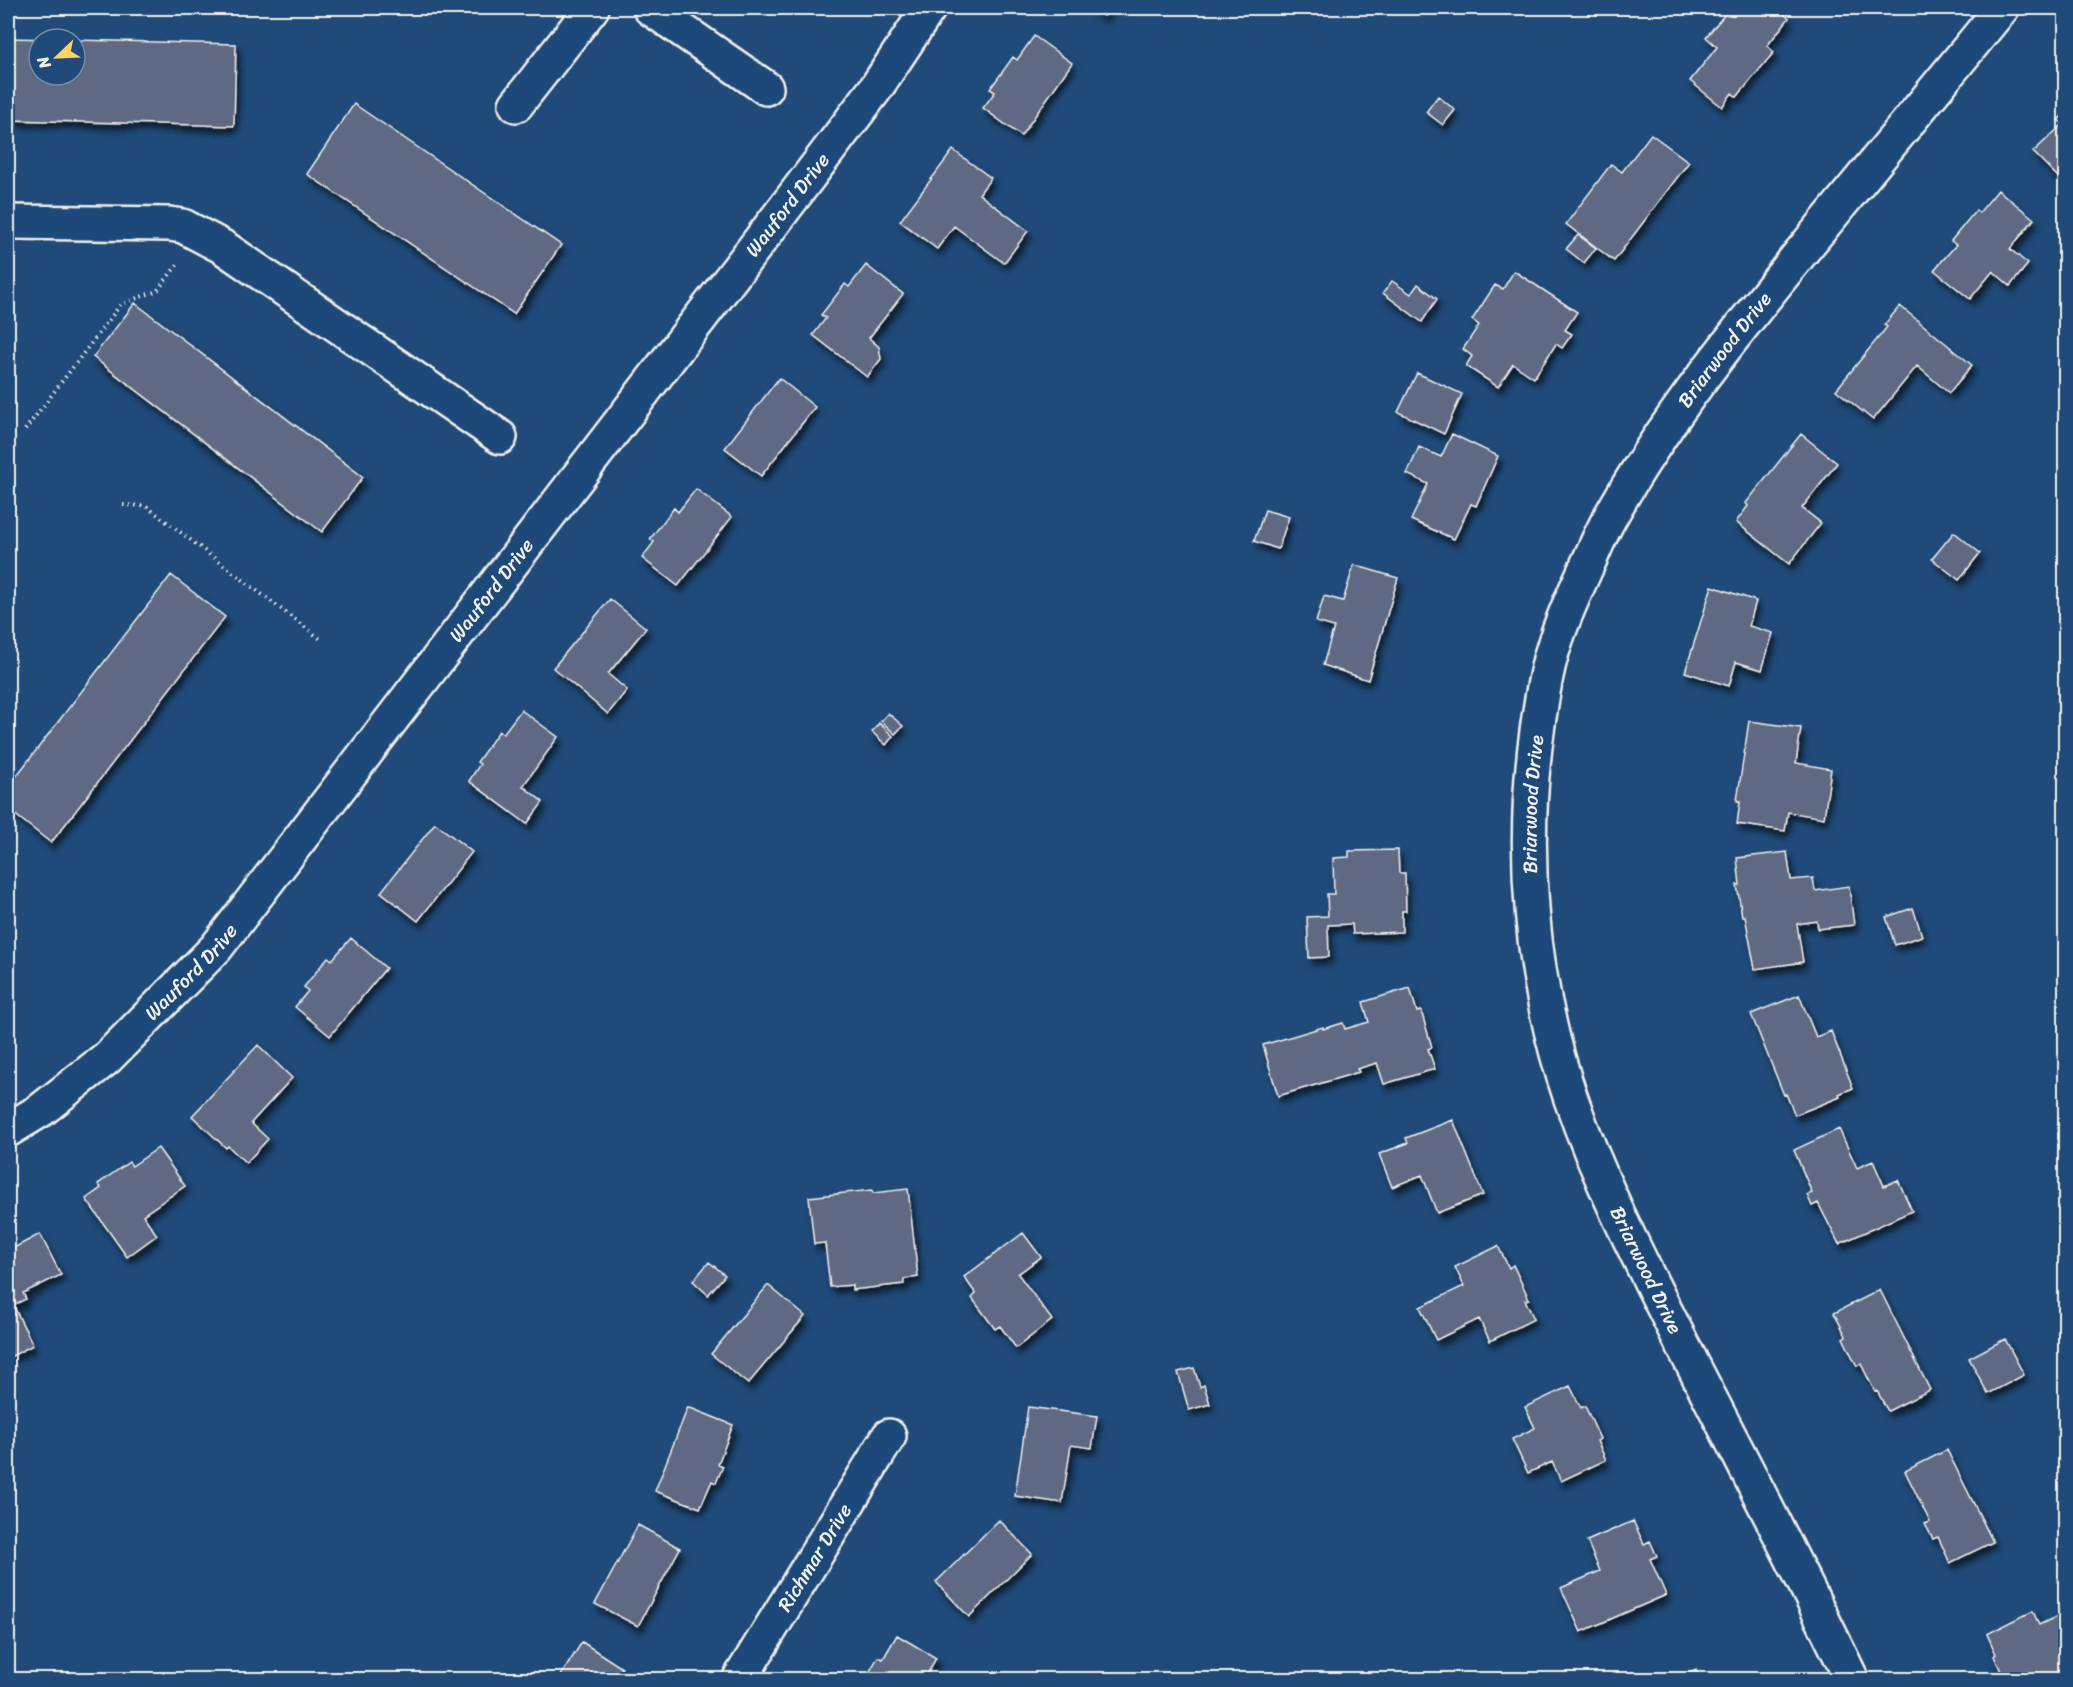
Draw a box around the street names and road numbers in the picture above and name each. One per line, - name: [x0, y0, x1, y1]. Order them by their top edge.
- street label: Wauford Drive: [736, 145, 839, 265]
- street label: Briarwood Drive: [1668, 283, 1781, 415]
- street label: Wauford Drive: [439, 530, 543, 650]
- street label: Briarwood Drive: [1512, 732, 1554, 874]
- street label: Wauford Drive: [136, 915, 247, 1029]
- street label: Briarwood Drive: [1600, 1200, 1692, 1340]
- street label: Richmar Drive: [767, 1496, 861, 1619]

